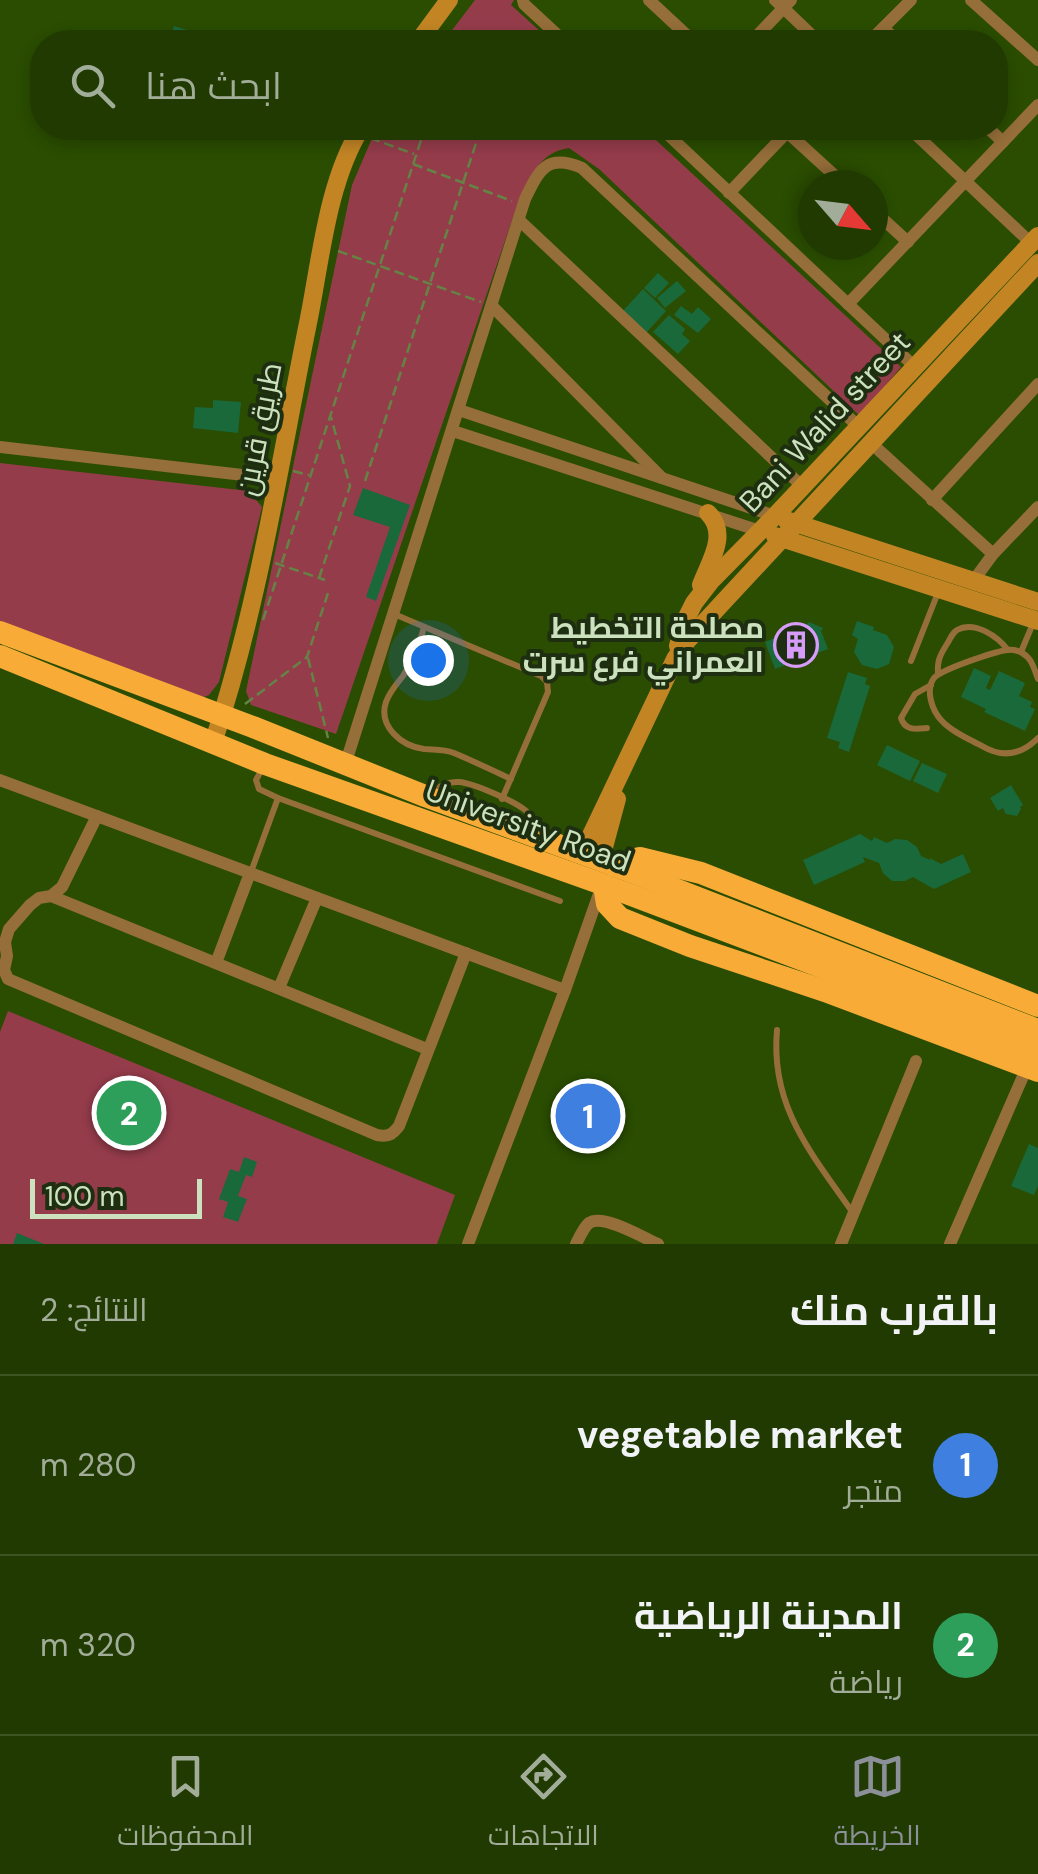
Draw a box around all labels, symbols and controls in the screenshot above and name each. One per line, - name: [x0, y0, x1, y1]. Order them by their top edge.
- search box: [30, 30, 1008, 140]
- icon: search: [65, 58, 120, 113]
- text: ابحث هنا: [145, 61, 282, 111]
- north arrow: [798, 170, 888, 260]
- street label: Bani Walid street: [731, 323, 918, 520]
- street label: طريق قرين: [226, 359, 291, 499]
- place label: مصلحة التخطيط العمراني فرع سرت: [523, 608, 764, 686]
- building icon: مصلحة التخطيط العمراني فرع سرت: [773, 622, 819, 668]
- your location: [403, 635, 454, 686]
- street label: University Road: [420, 770, 636, 881]
- pin: 2: [96, 1076, 162, 1150]
- pin: 1: [556, 1078, 620, 1154]
- scale bar: [30, 1174, 202, 1218]
- text: 100 m: [45, 1178, 124, 1215]
- text: بالقرب منك: [790, 1283, 998, 1338]
- text: النتائج: 2: [40, 1289, 148, 1331]
- text: vegetable market: [577, 1410, 903, 1460]
- text: 280 m: [40, 1444, 136, 1486]
- text: 1: [960, 1444, 971, 1486]
- text: متجر: [844, 1470, 903, 1512]
- text: المدينة الرياضية: [634, 1591, 903, 1641]
- text: 320 m: [40, 1624, 136, 1666]
- text: 2: [956, 1624, 975, 1666]
- text: رياضة: [829, 1661, 903, 1703]
- tab: المحفوظات: [117, 1749, 254, 1861]
- tab: الاتجاهات: [488, 1749, 599, 1861]
- tab: الخريطة: [833, 1749, 921, 1861]

